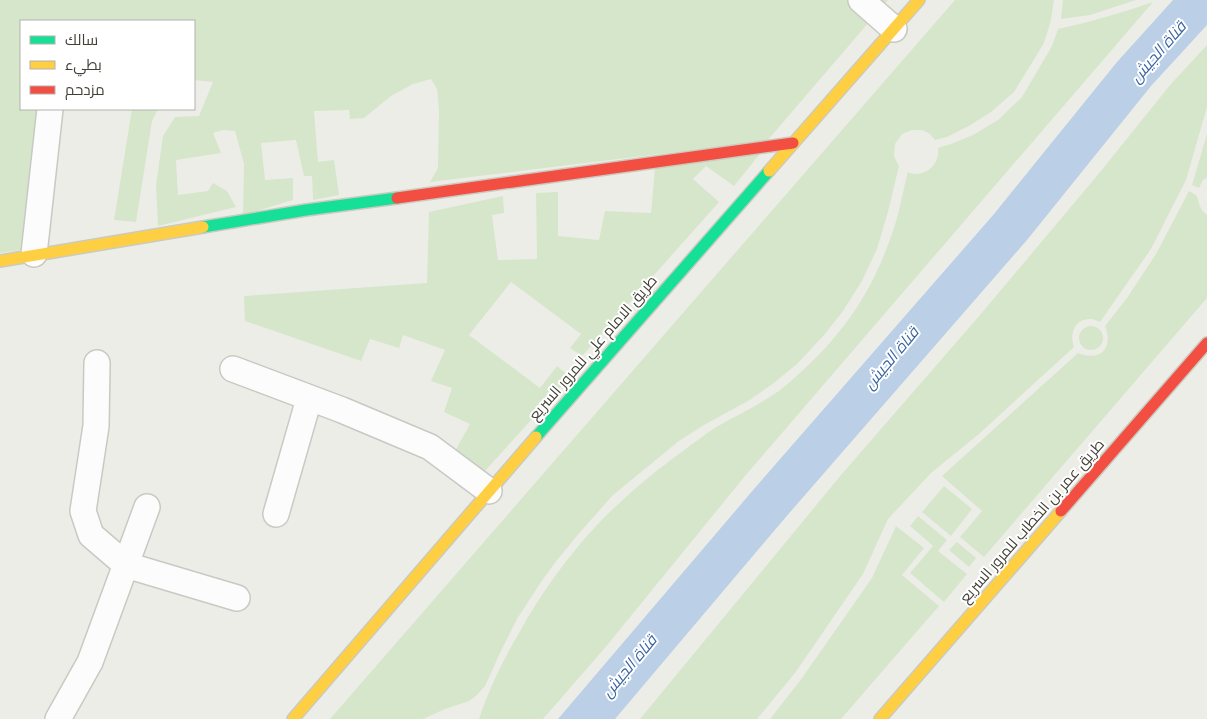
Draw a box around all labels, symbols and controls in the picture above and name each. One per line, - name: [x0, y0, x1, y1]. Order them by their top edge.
- water label: قناة الجيش: [1126, 16, 1191, 87]
- legend: [20, 20, 195, 110]
- text: سالك: [65, 31, 98, 49]
- text: بطيء: [65, 56, 102, 77]
- text: مزدحم: [65, 81, 105, 100]
- street label: طريق الامام علي للمرور السريع: [525, 272, 663, 426]
- water label: قناة الجيش: [859, 322, 923, 393]
- street label: طريق عمر بن الخطاب للمرور السريع: [956, 435, 1110, 608]
- water label: قناة الجيش: [597, 630, 661, 701]

